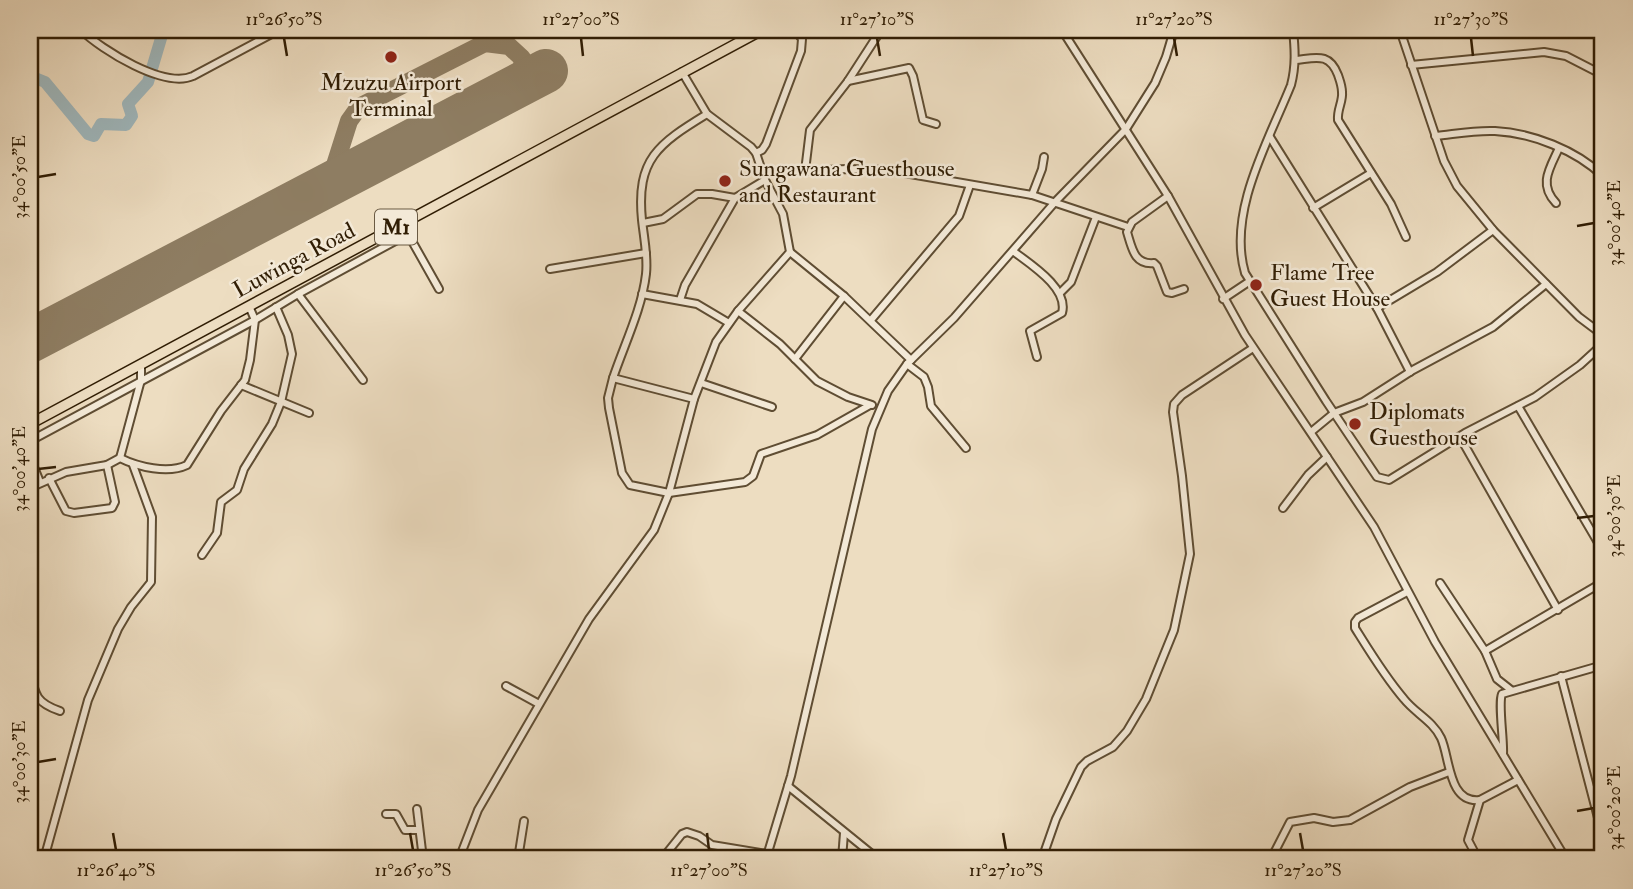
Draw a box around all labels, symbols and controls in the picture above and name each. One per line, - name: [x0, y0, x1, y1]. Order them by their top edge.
- text: 11°26'50"S: [246, 8, 322, 31]
- text: 11°27'00"S: [542, 8, 620, 31]
- text: 11°27'10"S: [840, 8, 914, 31]
- text: 11°27'20"S: [1135, 8, 1213, 31]
- text: 11°27'30"S: [1433, 8, 1509, 31]
- marker: Mzuzu Airport Terminal: [383, 49, 399, 65]
- place label: Mzuzu Airport Terminal: [320, 68, 462, 123]
- text: 34°00'50"E: [8, 135, 31, 219]
- place label: Sungawana Guesthouse and Restaurant: [739, 154, 955, 209]
- marker: Sungawana Guesthouse and Restaurant: [717, 173, 733, 189]
- text: 34°00'40"E: [1603, 180, 1626, 266]
- road number: M1: [375, 210, 417, 244]
- street label: Luwinga Road: [228, 216, 360, 304]
- place label: Flame Tree Guest House: [1270, 258, 1390, 313]
- marker: Flame Tree Guest House: [1248, 277, 1264, 293]
- place label: Diplomats Guesthouse: [1369, 397, 1478, 452]
- marker: Diplomats Guesthouse: [1347, 416, 1363, 432]
- text: 34°00'40"E: [8, 426, 31, 512]
- text: 34°00'30"E: [1603, 474, 1626, 557]
- text: 34°00'30"E: [8, 720, 31, 803]
- text: 34°00'20"E: [1603, 765, 1626, 851]
- text: 11°26'40"S: [77, 859, 155, 882]
- text: 11°26'50"S: [375, 859, 451, 882]
- text: 11°27'00"S: [670, 859, 748, 882]
- text: 11°27'10"S: [969, 859, 1043, 882]
- text: 11°27'20"S: [1264, 859, 1342, 882]

